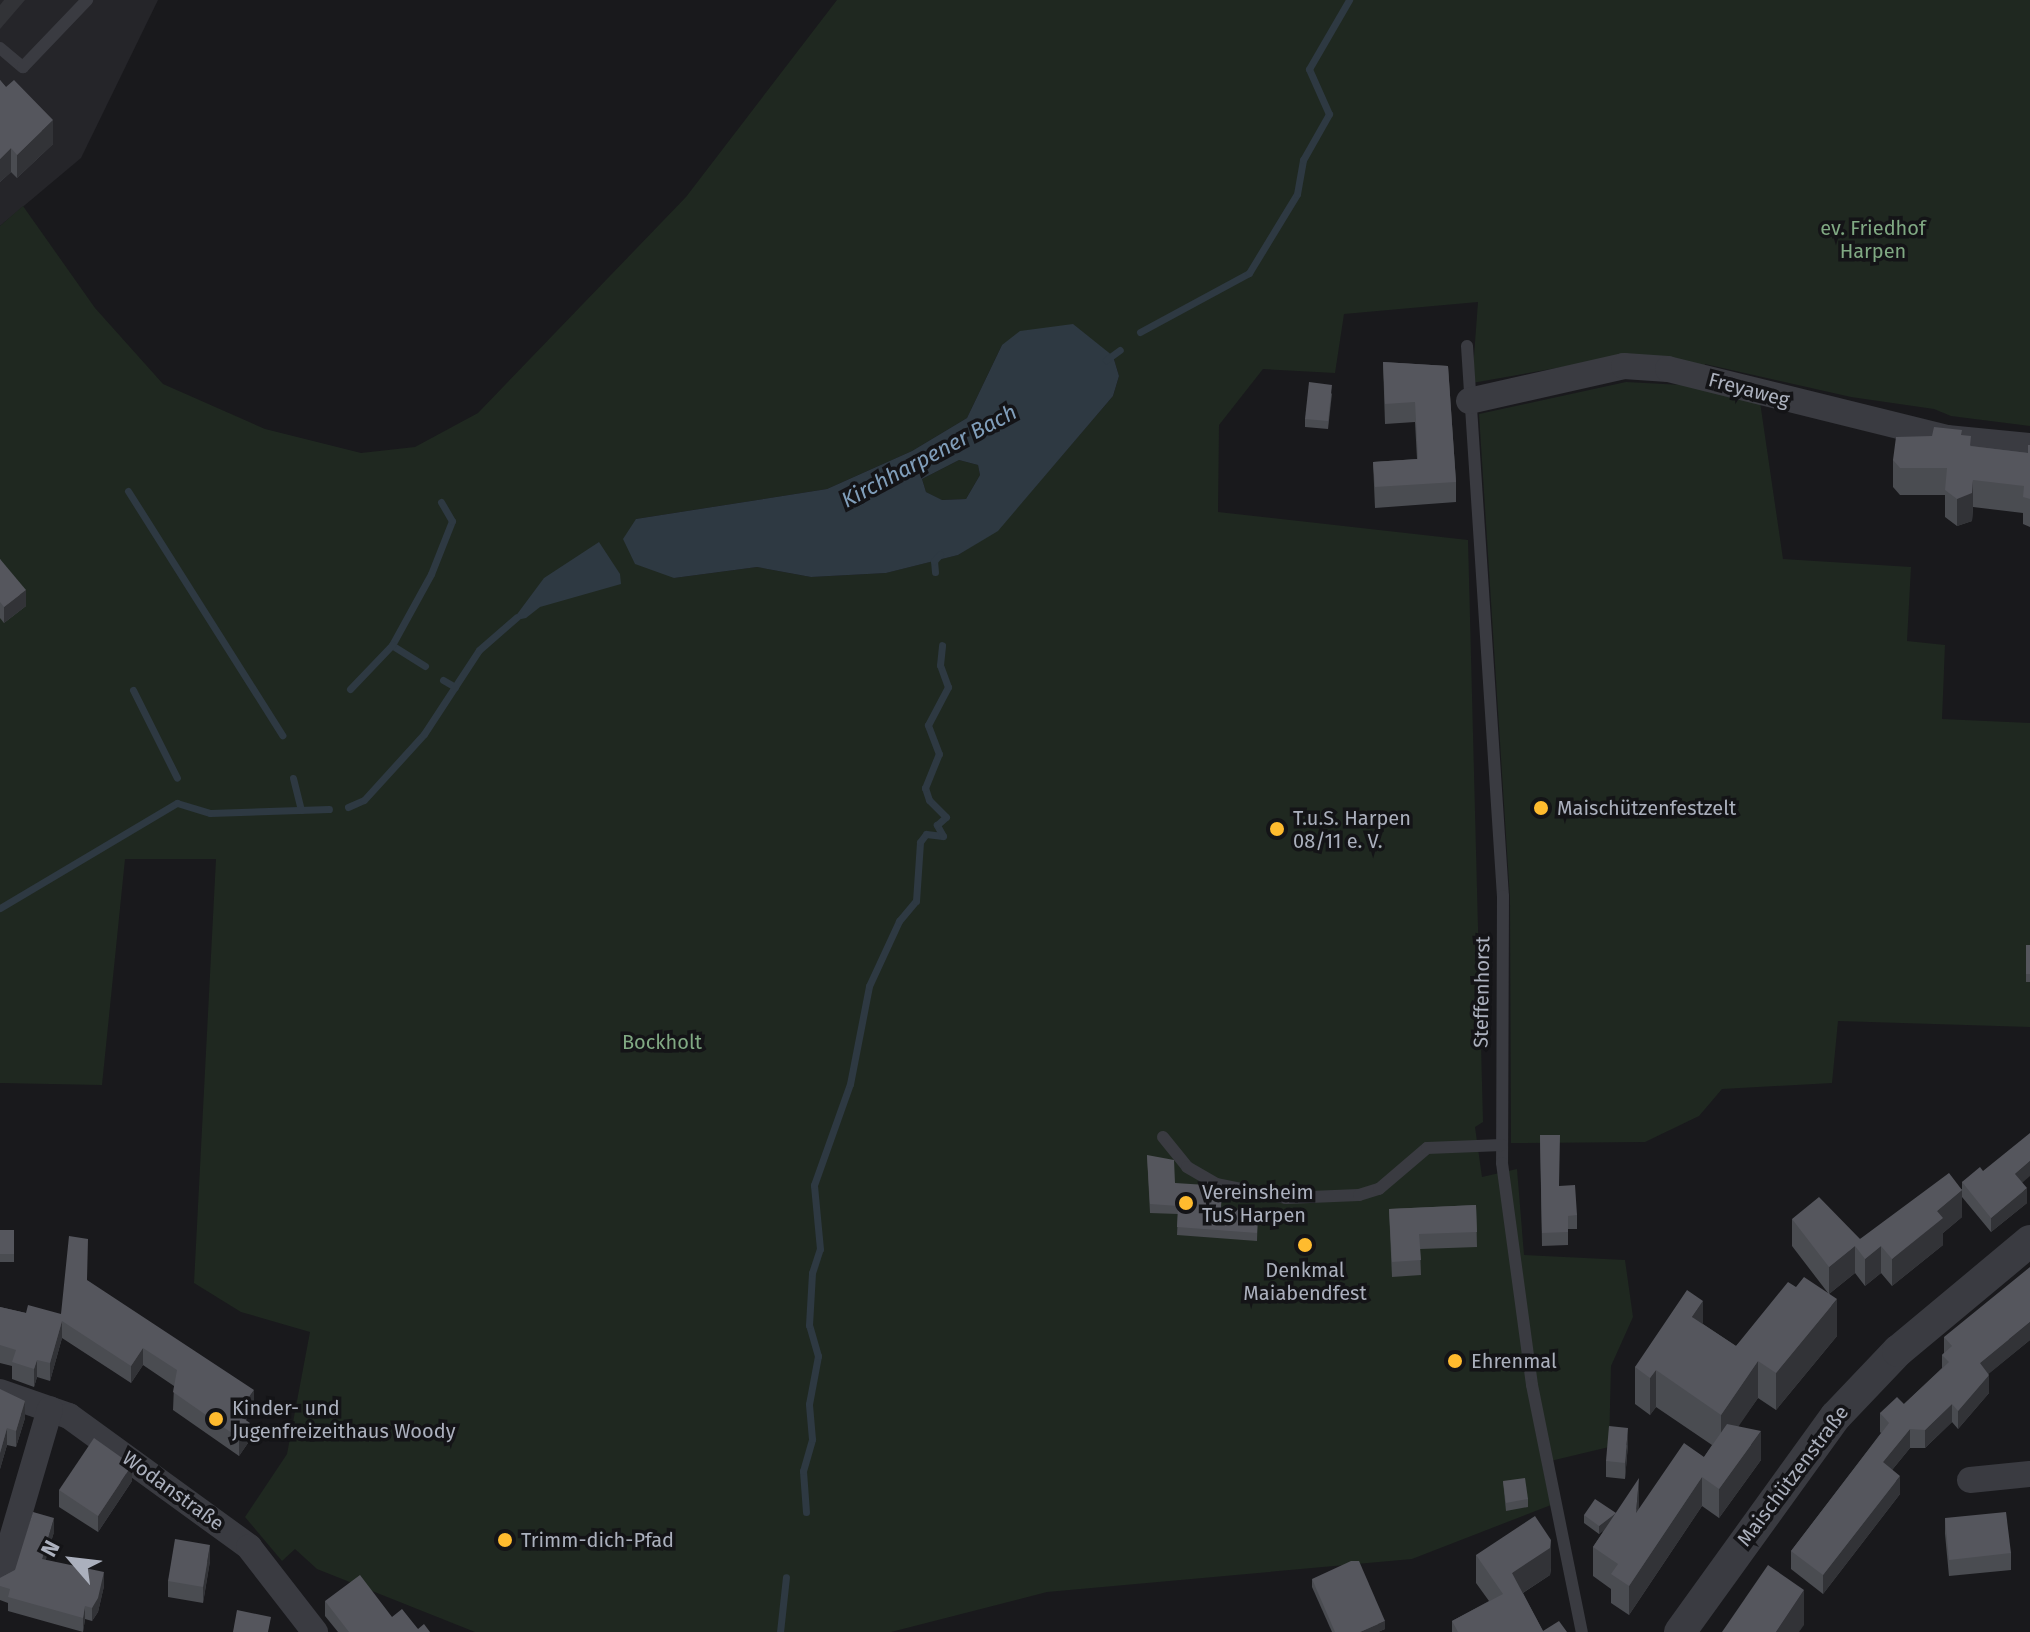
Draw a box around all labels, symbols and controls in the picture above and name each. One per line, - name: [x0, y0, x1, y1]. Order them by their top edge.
- park label: ev. Friedhof Harpen: [1820, 217, 1926, 264]
- street label: Freyaweg: [1706, 368, 1792, 412]
- water label: Kirchharpener Bach: [837, 399, 1021, 513]
- place label: Maischützenfestzelt: [1557, 796, 1736, 820]
- marker: Maischützenfestzelt: [1532, 799, 1550, 817]
- place label: T.u.S. Harpen 08/11 e. V.: [1293, 806, 1411, 853]
- marker: T.u.S. Harpen 08/11 e. V.: [1268, 820, 1286, 838]
- street label: Steffenhorst: [1469, 936, 1495, 1048]
- park label: Bockholt: [622, 1030, 702, 1054]
- place label: Vereinsheim TuS Harpen: [1202, 1180, 1314, 1227]
- marker: Vereinsheim TuS Harpen: [1177, 1194, 1195, 1212]
- marker: Denkmal Maiabendfest: [1296, 1236, 1314, 1254]
- place label: Denkmal Maiabendfest: [1243, 1258, 1367, 1305]
- place label: Ehrenmal: [1471, 1349, 1557, 1373]
- marker: Ehrenmal: [1446, 1352, 1464, 1370]
- place label: Kinder- und Jugenfreizeithaus Woody: [232, 1396, 456, 1443]
- street label: Maischützenstraße: [1732, 1401, 1854, 1551]
- marker: Kinder- und Jugenfreizeithaus Woody: [207, 1410, 225, 1428]
- street label: Wodanstraße: [117, 1446, 229, 1536]
- north arrow: [32, 1520, 112, 1600]
- place label: Trimm-dich-Pfad: [521, 1528, 674, 1552]
- marker: Trimm-dich-Pfad: [496, 1531, 514, 1549]
- text: N: [35, 1536, 66, 1561]

